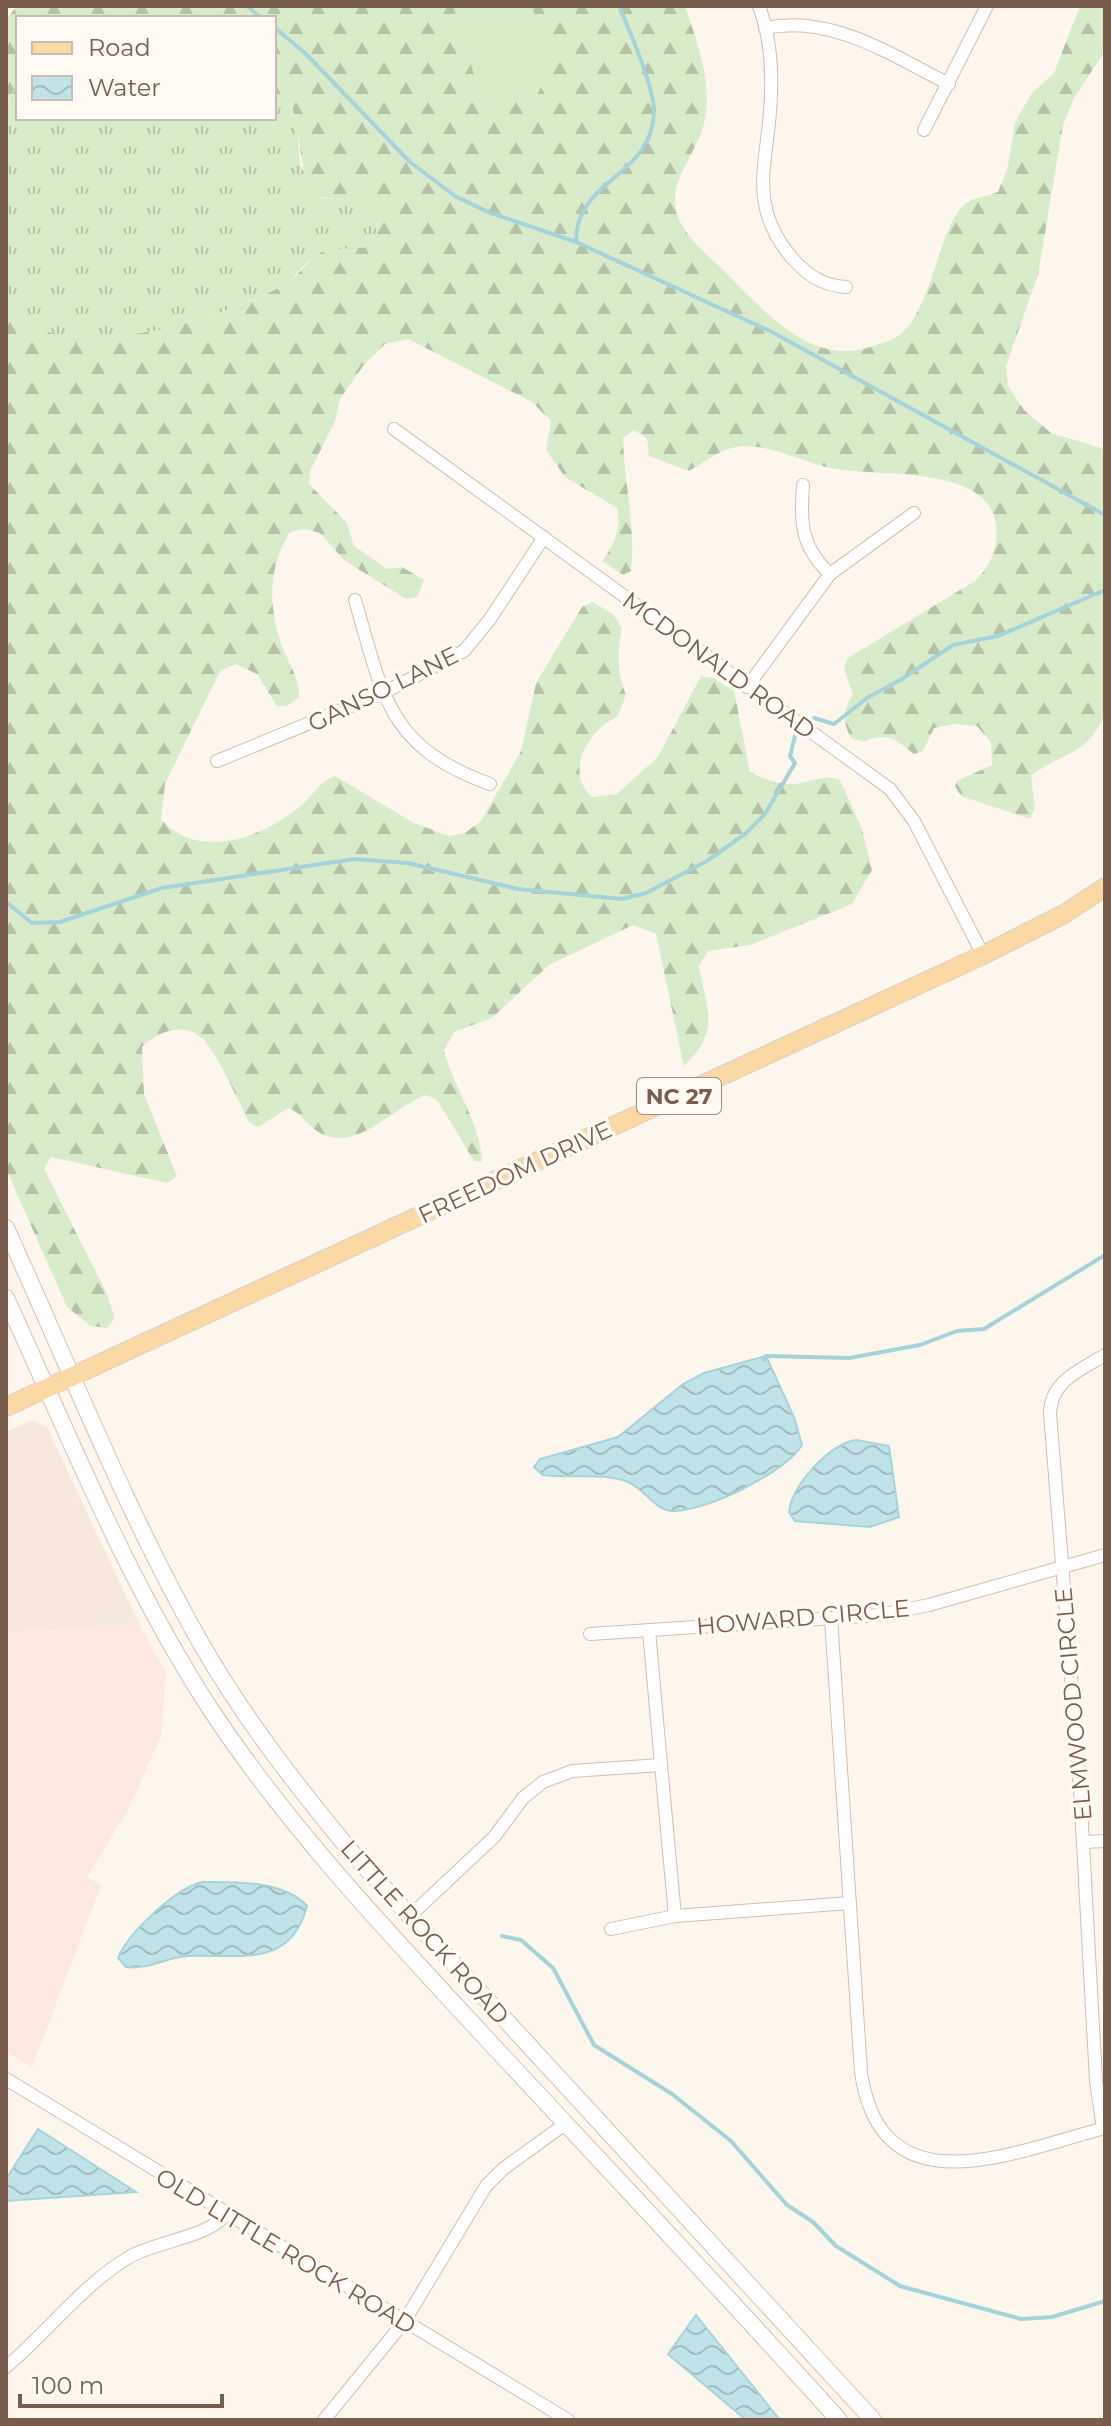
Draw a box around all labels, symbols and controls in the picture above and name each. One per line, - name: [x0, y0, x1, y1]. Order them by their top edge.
- legend: [16, 16, 276, 120]
- text: Road: [88, 33, 151, 62]
- text: Water: [88, 73, 161, 102]
- street label: MCDONALD ROAD: [617, 585, 821, 745]
- street label: GANSO LANE: [303, 640, 463, 738]
- road number: NC 27: [637, 1078, 721, 1114]
- street label: FREEDOM DRIVE: [414, 1114, 616, 1230]
- street label: ELMWOOD CIRCLE: [1048, 1586, 1098, 1822]
- street label: HOWARD CIRCLE: [695, 1593, 911, 1641]
- street label: LITTLE ROCK ROAD: [335, 1834, 515, 2030]
- street label: OLD LITTLE ROCK ROAD: [151, 2162, 421, 2340]
- scale bar: [20, 2358, 222, 2408]
- text: 100 m: [32, 2371, 104, 2400]

